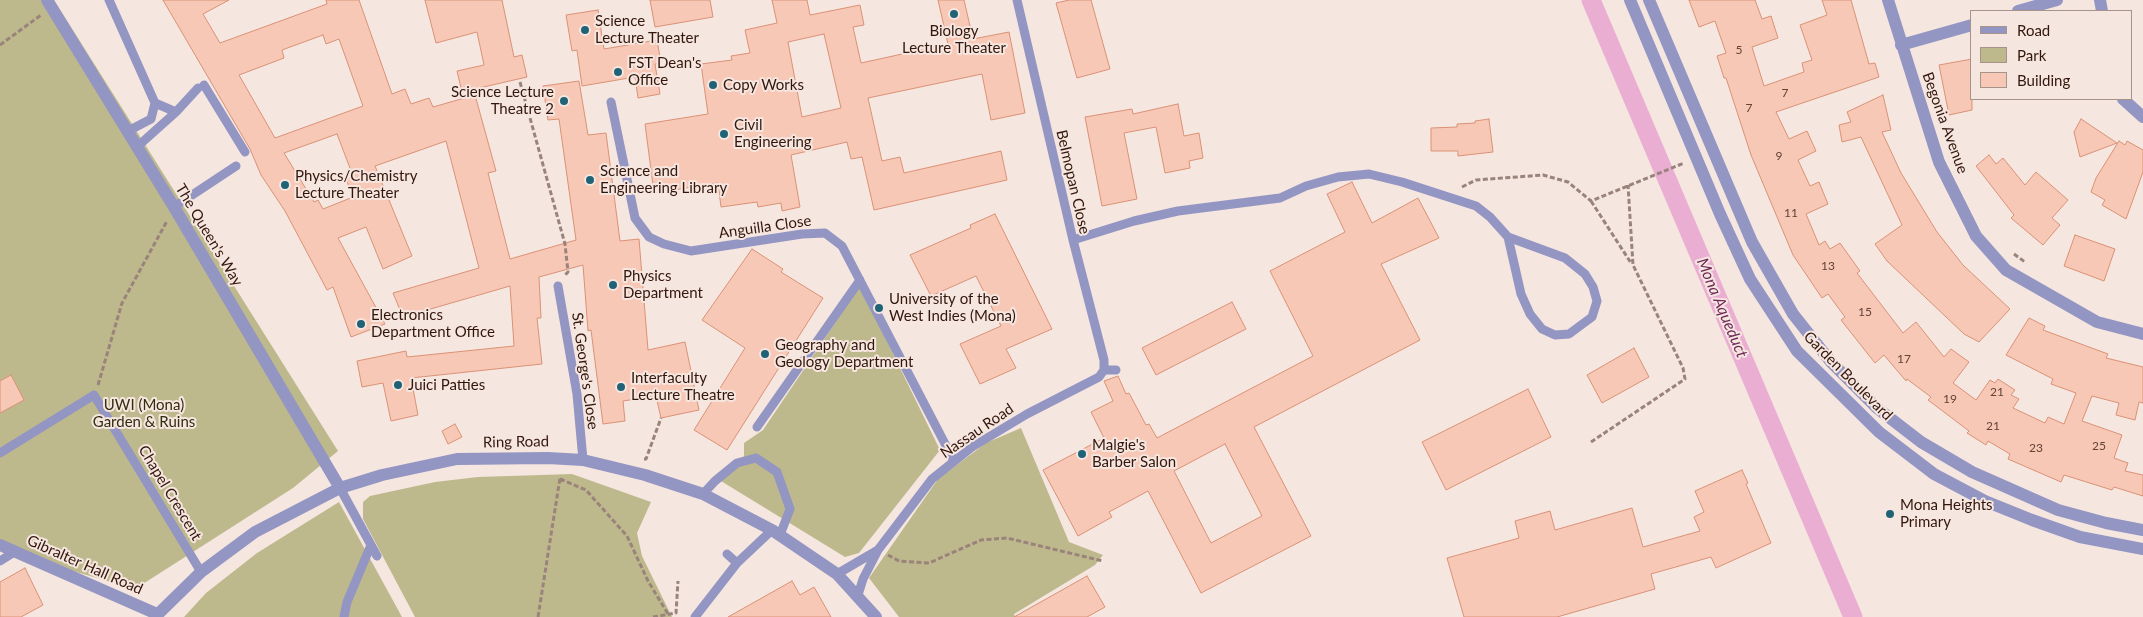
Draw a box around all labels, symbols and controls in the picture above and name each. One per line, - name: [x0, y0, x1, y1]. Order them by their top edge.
- marker: Biology Lecture Theater: [948, 8, 960, 20]
- legend: [1970, 10, 2133, 100]
- place label: Science Lecture Theater: [595, 12, 699, 47]
- text: Road: [2017, 21, 2050, 39]
- place label: Biology Lecture Theater: [902, 22, 1006, 57]
- marker: Science Lecture Theater: [579, 24, 591, 36]
- house number: 5: [1736, 43, 1742, 57]
- text: Park: [2017, 46, 2046, 64]
- place label: FST Dean's Office: [628, 54, 701, 89]
- marker: FST Dean's Office: [612, 66, 624, 78]
- street label: Begonia Avenue: [1918, 70, 1972, 176]
- text: Building: [2017, 71, 2070, 89]
- place label: Copy Works: [723, 76, 804, 94]
- marker: Copy Works: [707, 79, 719, 91]
- place label: Science Lecture Theatre 2: [451, 83, 554, 118]
- house number: 7: [1782, 86, 1788, 100]
- marker: Science Lecture Theatre 2: [558, 95, 570, 107]
- house number: 7: [1746, 101, 1752, 115]
- place label: Civil Engineering: [734, 116, 812, 151]
- marker: Civil Engineering: [718, 128, 730, 140]
- street label: Belmopan Close: [1052, 128, 1094, 236]
- house number: 9: [1776, 149, 1782, 163]
- place label: Science and Engineering Library: [600, 162, 727, 197]
- place label: Physics/Chemistry Lecture Theater: [295, 167, 417, 202]
- marker: Science and Engineering Library: [584, 174, 596, 186]
- marker: Physics/Chemistry Lecture Theater: [279, 179, 291, 191]
- street label: The Queen's Way: [171, 181, 247, 289]
- house number: 11: [1784, 206, 1798, 220]
- street label: Anguilla Close: [718, 212, 812, 242]
- water label: Mona Aqueduct: [1692, 255, 1752, 361]
- house number: 13: [1821, 259, 1835, 273]
- place label: Physics Department: [623, 267, 703, 302]
- marker: Physics Department: [607, 279, 619, 291]
- place label: University of the West Indies (Mona): [889, 290, 1016, 325]
- marker: University of the West Indies (Mona): [873, 302, 885, 314]
- house number: 15: [1858, 305, 1872, 319]
- place label: Electronics Department Office: [371, 306, 495, 341]
- street label: St. George's Close: [568, 311, 602, 431]
- marker: Electronics Department Office: [355, 318, 367, 330]
- street label: Garden Boulevard: [1800, 328, 1896, 424]
- place label: Geography and Geology Department: [775, 336, 913, 371]
- marker: Geography and Geology Department: [759, 348, 771, 360]
- house number: 17: [1897, 352, 1911, 366]
- place label: Interfaculty Lecture Theatre: [631, 369, 735, 404]
- place label: Juici Patties: [408, 376, 485, 394]
- marker: Juici Patties: [392, 379, 404, 391]
- marker: Interfaculty Lecture Theatre: [615, 381, 627, 393]
- house number: 21: [1990, 385, 2004, 399]
- house number: 19: [1943, 392, 1957, 406]
- park label: UWI (Mona) Garden & Ruins: [93, 396, 195, 431]
- street label: Nassau Road: [937, 400, 1017, 462]
- house number: 21: [1986, 419, 2000, 433]
- street label: Ring Road: [483, 432, 549, 452]
- place label: Malgie's Barber Salon: [1092, 436, 1176, 471]
- house number: 25: [2092, 439, 2106, 453]
- house number: 23: [2029, 441, 2043, 455]
- street label: Chapel Crescent: [135, 442, 205, 544]
- marker: Malgie's Barber Salon: [1076, 448, 1088, 460]
- place label: Mona Heights Primary: [1900, 496, 1993, 531]
- marker: Mona Heights Primary: [1884, 508, 1896, 520]
- street label: Gibralter Hall Road: [24, 531, 146, 599]

